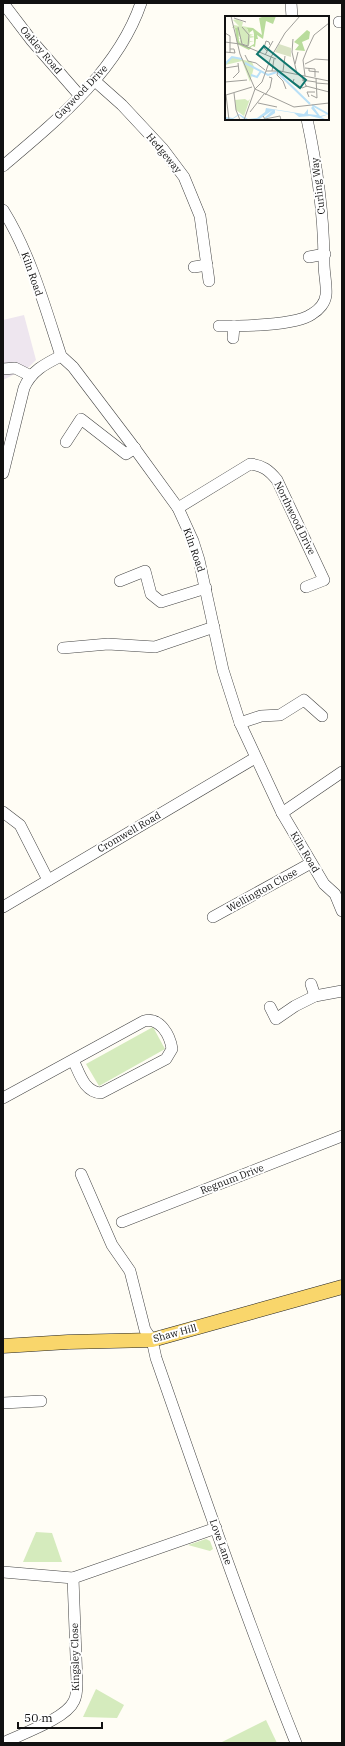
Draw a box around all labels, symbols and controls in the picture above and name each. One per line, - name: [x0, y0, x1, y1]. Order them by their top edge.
- inset map: [225, 16, 329, 120]
- street label: Oakley Road: [17, 23, 65, 77]
- street label: Gaywood Drive: [52, 62, 110, 122]
- street label: Hedgeway: [143, 130, 185, 176]
- street label: Curling Way: [308, 156, 328, 215]
- street label: Kiln Road: [18, 250, 46, 298]
- street label: Northwood Drive: [272, 479, 318, 557]
- street label: Kiln Road: [180, 526, 208, 574]
- street label: Cromwell Road: [95, 809, 163, 855]
- street label: Kiln Road: [288, 829, 322, 875]
- street label: Wellington Close: [224, 865, 300, 915]
- street label: Regnum Drive: [198, 1161, 266, 1197]
- street label: Shaw Hill: [152, 1321, 198, 1345]
- street label: Love Lane: [207, 1517, 235, 1567]
- street label: Kingsley Close: [68, 1623, 82, 1691]
- scale bar: [18, 1704, 102, 1730]
- text: 50 m: [24, 1710, 53, 1725]

